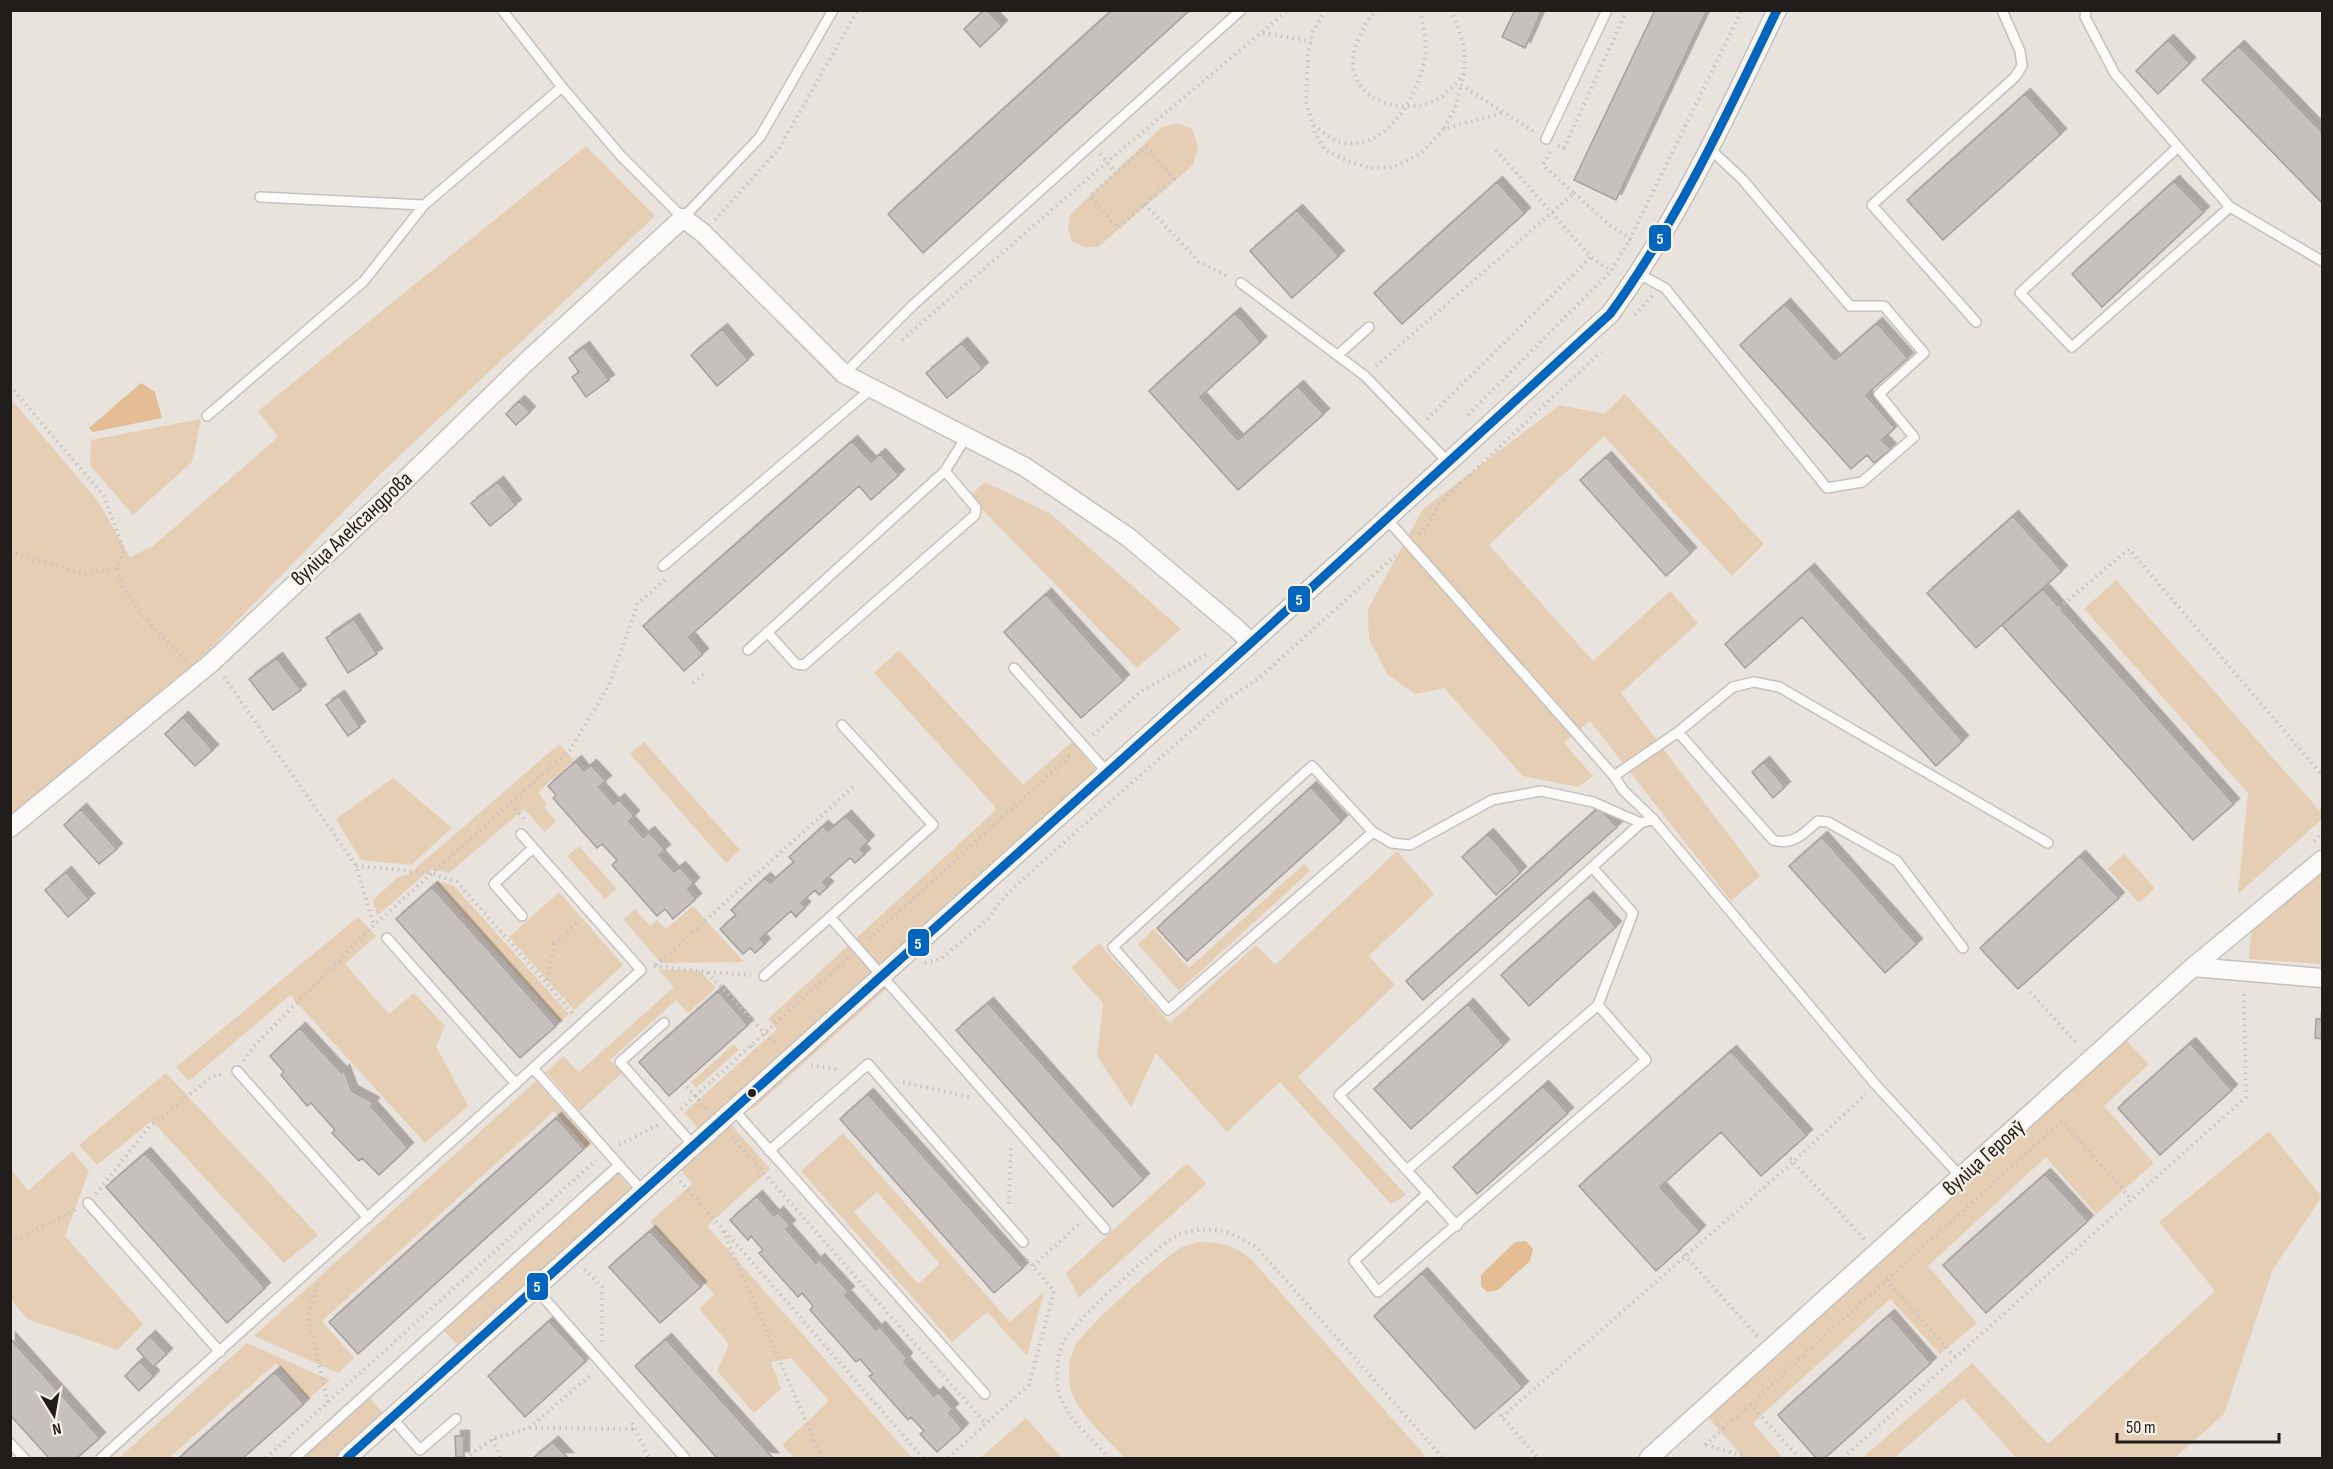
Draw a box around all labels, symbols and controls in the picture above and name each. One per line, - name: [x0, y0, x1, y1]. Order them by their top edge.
- line badge: 5: [1648, 224, 1672, 252]
- text: 5: [1656, 230, 1664, 249]
- street label: вуліца Александрова: [286, 466, 418, 592]
- line badge: 5: [1287, 585, 1311, 613]
- text: 5: [1295, 591, 1303, 610]
- line badge: 5: [907, 928, 930, 957]
- text: 5: [914, 935, 922, 954]
- unlabelled marker: [746, 1087, 758, 1099]
- street label: вуліца Герояў: [1937, 1114, 2031, 1202]
- line badge: 5: [526, 1272, 549, 1301]
- text: 5: [533, 1278, 541, 1297]
- north arrow: [24, 1385, 84, 1445]
- scale bar: [2117, 1406, 2279, 1444]
- text: 50 m: [2126, 1417, 2156, 1438]
- text: N: [51, 1418, 63, 1438]

